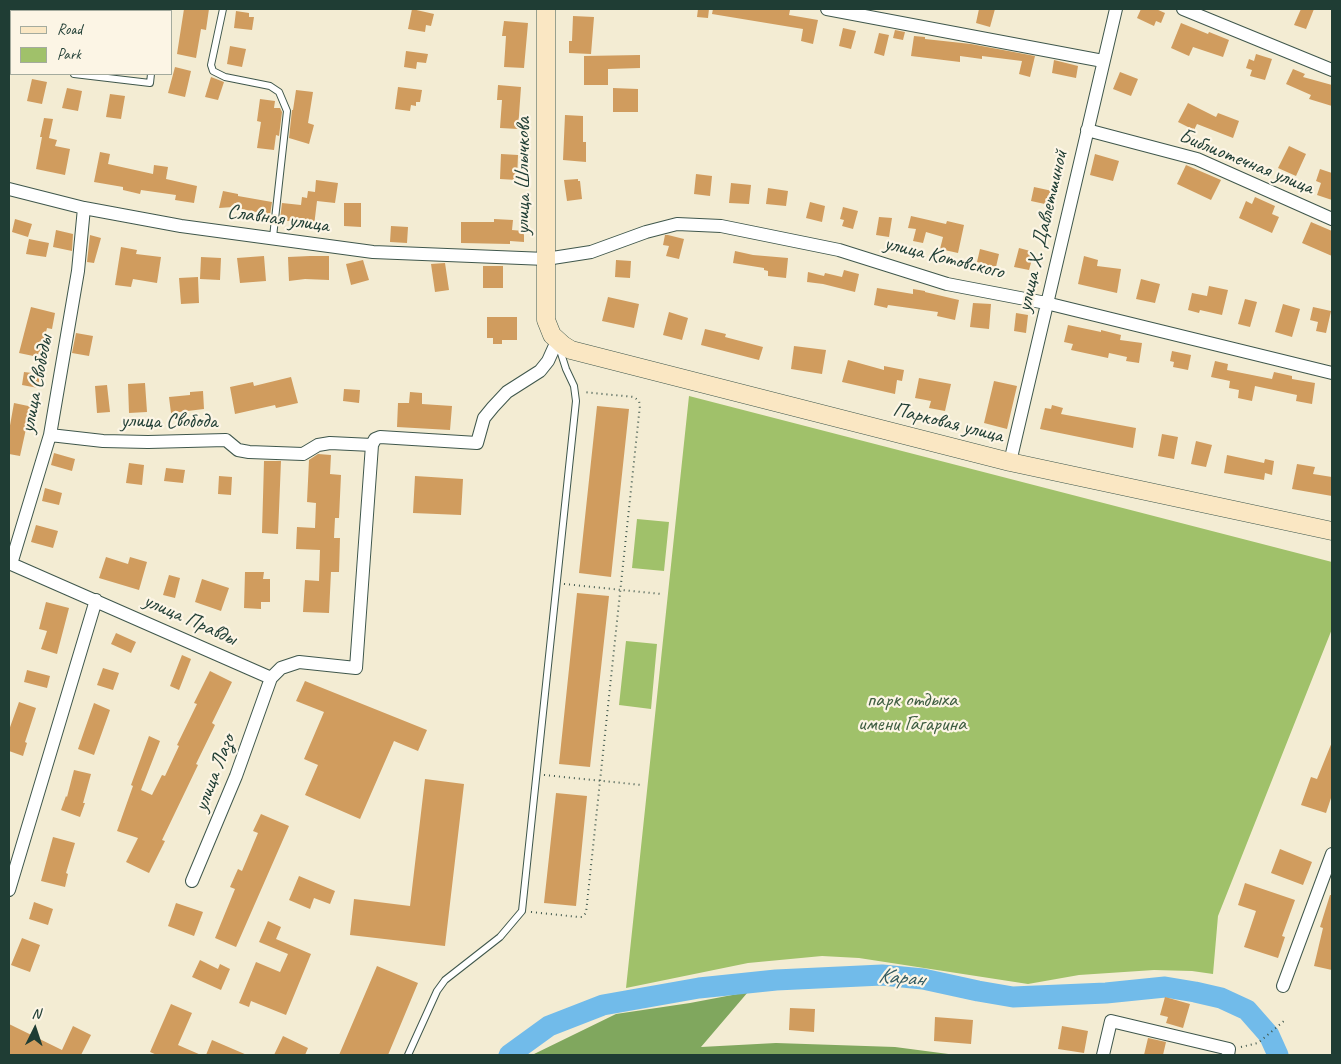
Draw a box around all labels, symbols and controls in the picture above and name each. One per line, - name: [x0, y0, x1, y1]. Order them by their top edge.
- legend: [10, 10, 172, 75]
- text: Road: [57, 20, 82, 39]
- text: Park: [57, 45, 81, 64]
- street label: улица Шлычкова: [510, 117, 536, 235]
- street label: Библиотечная улица: [1175, 124, 1317, 200]
- street label: улица Х. Давлетшиной: [1012, 148, 1074, 314]
- street label: Славная улица: [225, 199, 331, 239]
- street label: улица Котовского: [881, 231, 1007, 285]
- street label: улица Свободы: [15, 333, 59, 435]
- street label: Парковая улица: [890, 397, 1006, 449]
- street label: улица Свобода: [121, 408, 217, 434]
- street label: улица Правды: [140, 588, 240, 652]
- park label: парк отдыха имени Гагарина: [858, 687, 966, 737]
- street label: улица Лазо: [189, 731, 241, 815]
- water label: Каран: [877, 963, 925, 993]
- north arrow: [10, 1004, 60, 1054]
- text: N: [31, 1005, 41, 1022]

